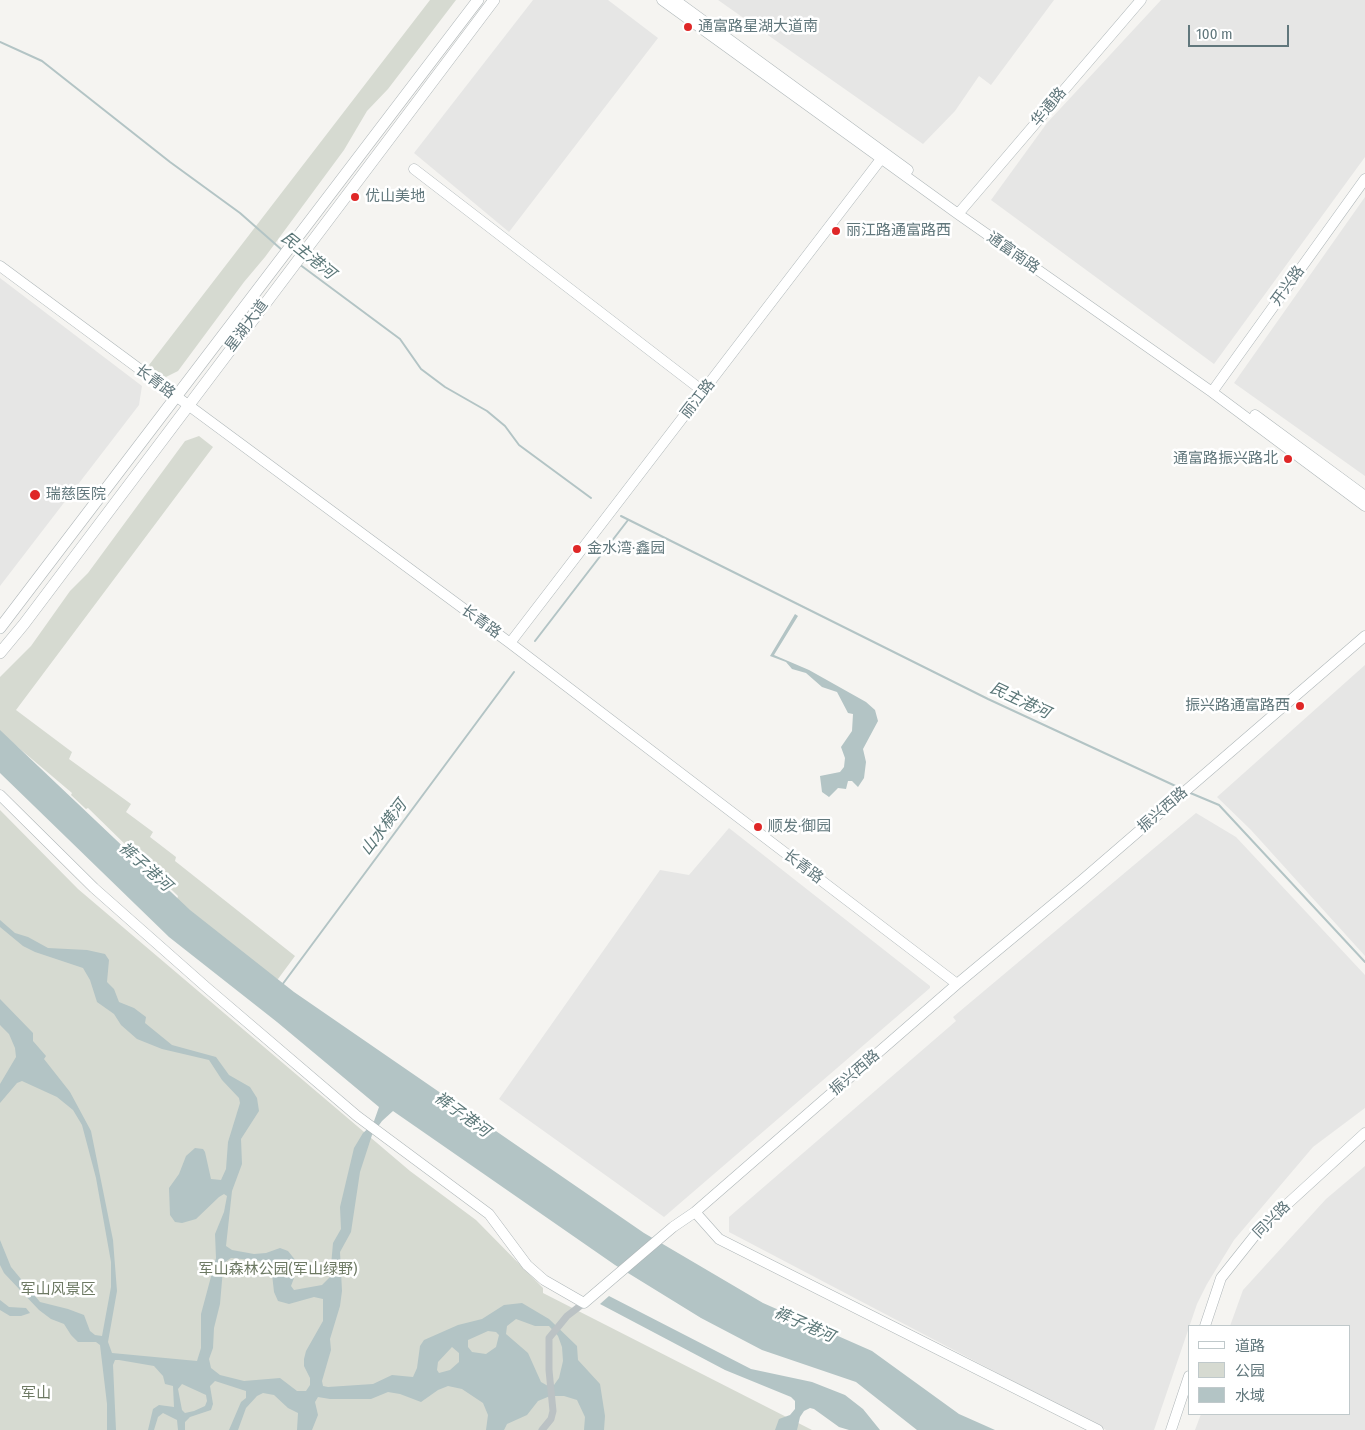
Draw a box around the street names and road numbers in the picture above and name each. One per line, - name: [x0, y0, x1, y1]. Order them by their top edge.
- street label: 华通路: [1028, 84, 1070, 130]
- street label: 通富南路: [983, 228, 1043, 278]
- street label: 开兴路: [1267, 263, 1309, 309]
- street label: 星湖大道: [222, 297, 272, 355]
- street label: 长青路: [132, 361, 178, 403]
- street label: 丽江路: [677, 376, 719, 422]
- street label: 长青路: [458, 601, 504, 643]
- street label: 振兴西路: [1134, 784, 1192, 836]
- street label: 长青路: [780, 846, 826, 888]
- street label: 振兴西路: [826, 1047, 884, 1099]
- street label: 同兴路: [1250, 1198, 1294, 1242]

